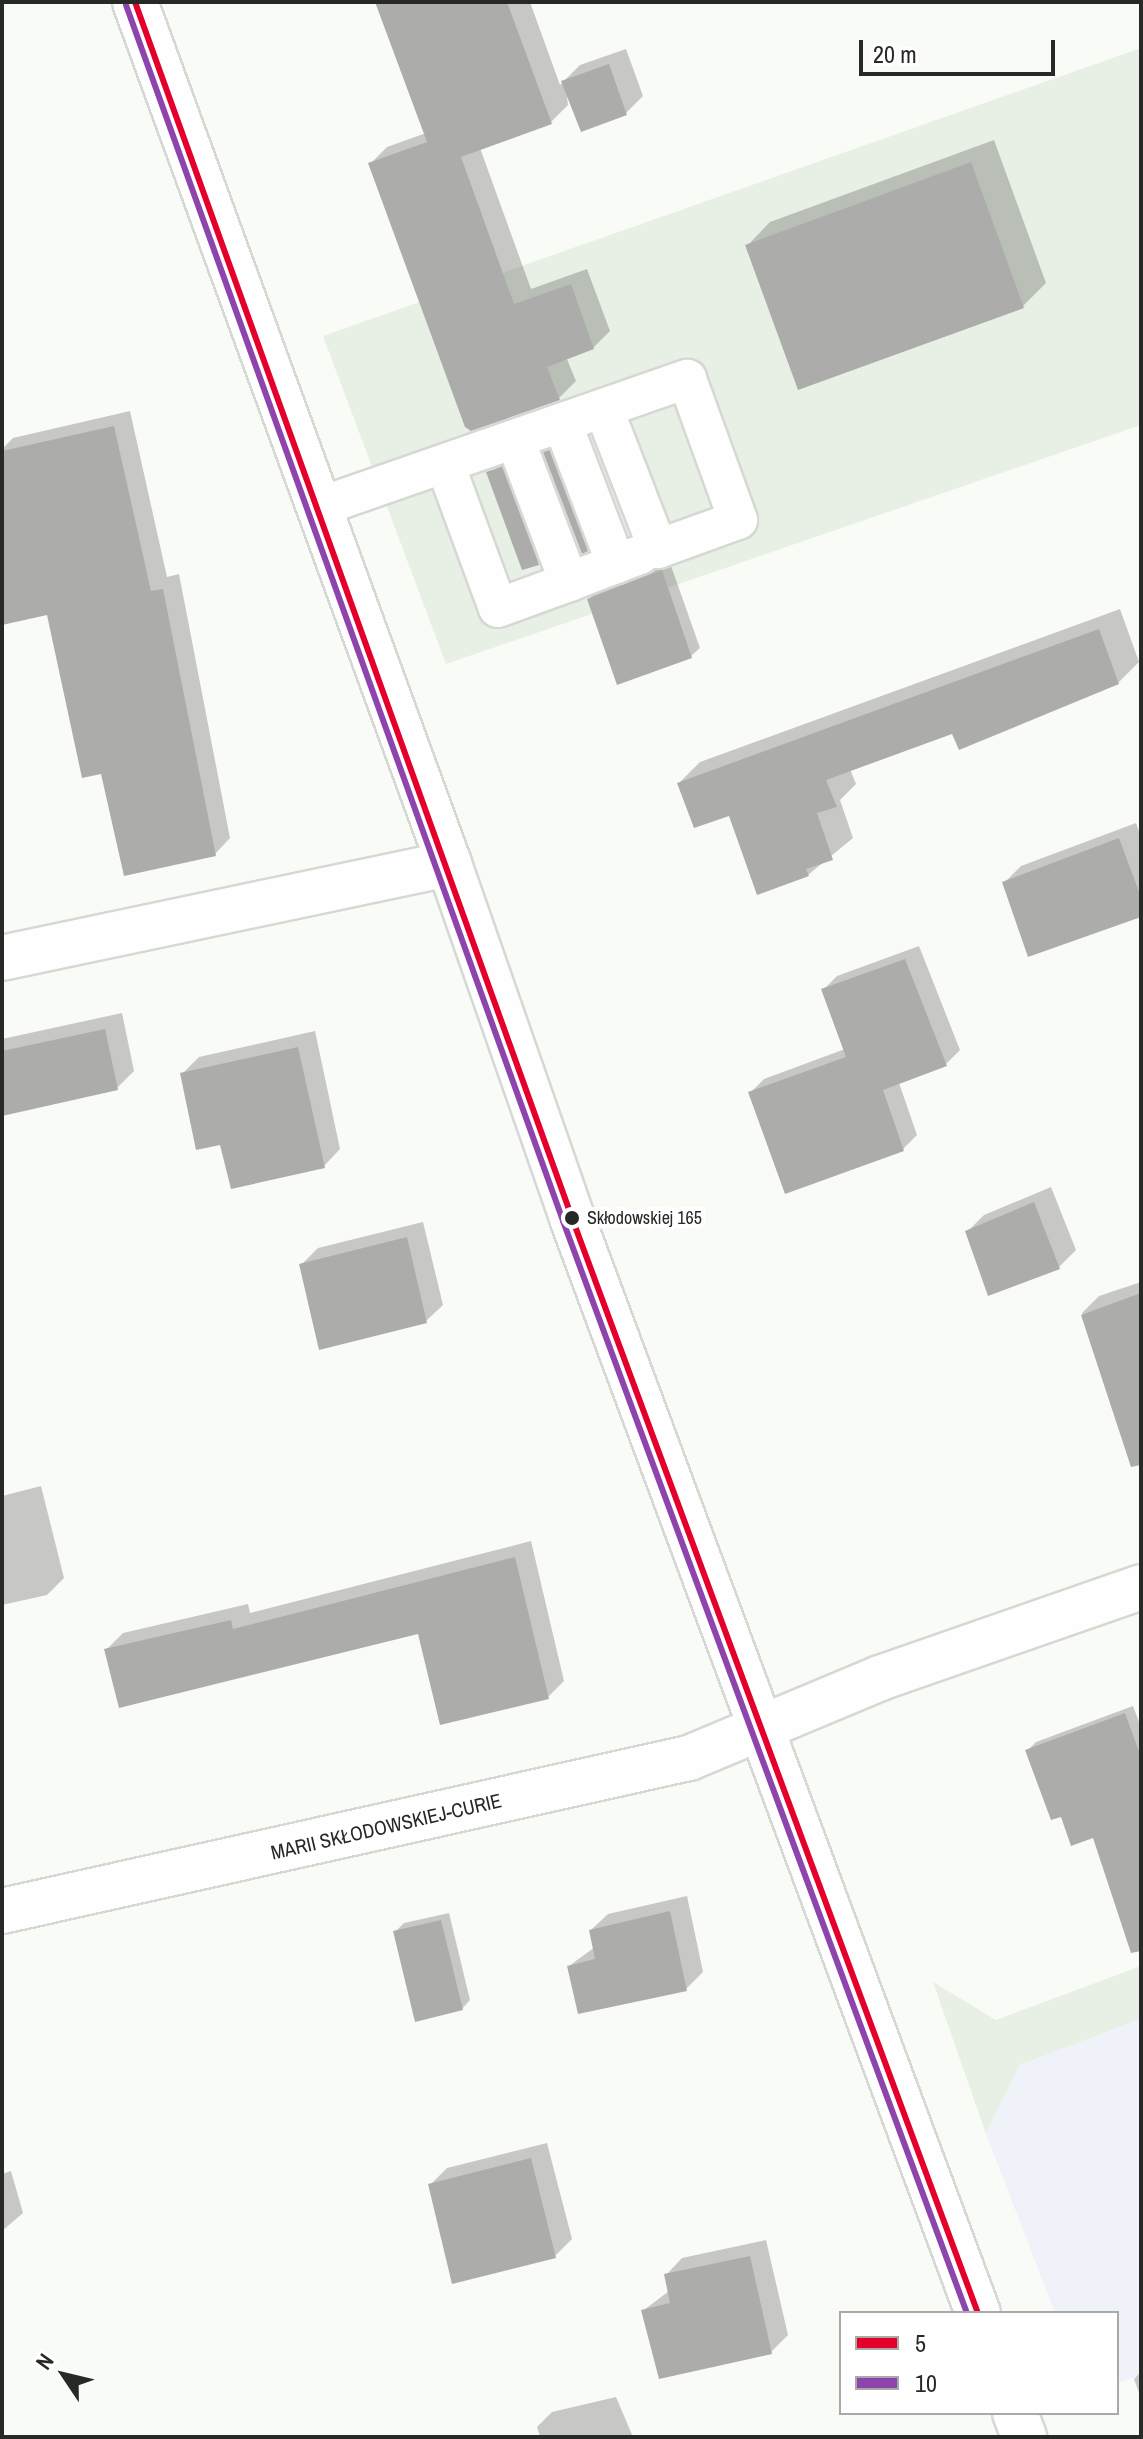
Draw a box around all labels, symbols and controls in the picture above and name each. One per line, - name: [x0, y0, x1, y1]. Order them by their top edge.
- scale bar: [863, 24, 1059, 74]
- text: 20 m: [873, 38, 917, 70]
- place label: Skłodowskiej 165: [587, 1207, 702, 1229]
- marker: Skłodowskiej 165: [564, 1210, 580, 1226]
- street label: MARII SKŁODOWSKIEJ-CURIE: [268, 1788, 504, 1864]
- legend: [839, 2311, 1119, 2415]
- text: 5: [915, 2327, 926, 2359]
- north arrow: [24, 2335, 104, 2415]
- text: N: [28, 2347, 60, 2375]
- text: 10: [915, 2367, 937, 2399]

